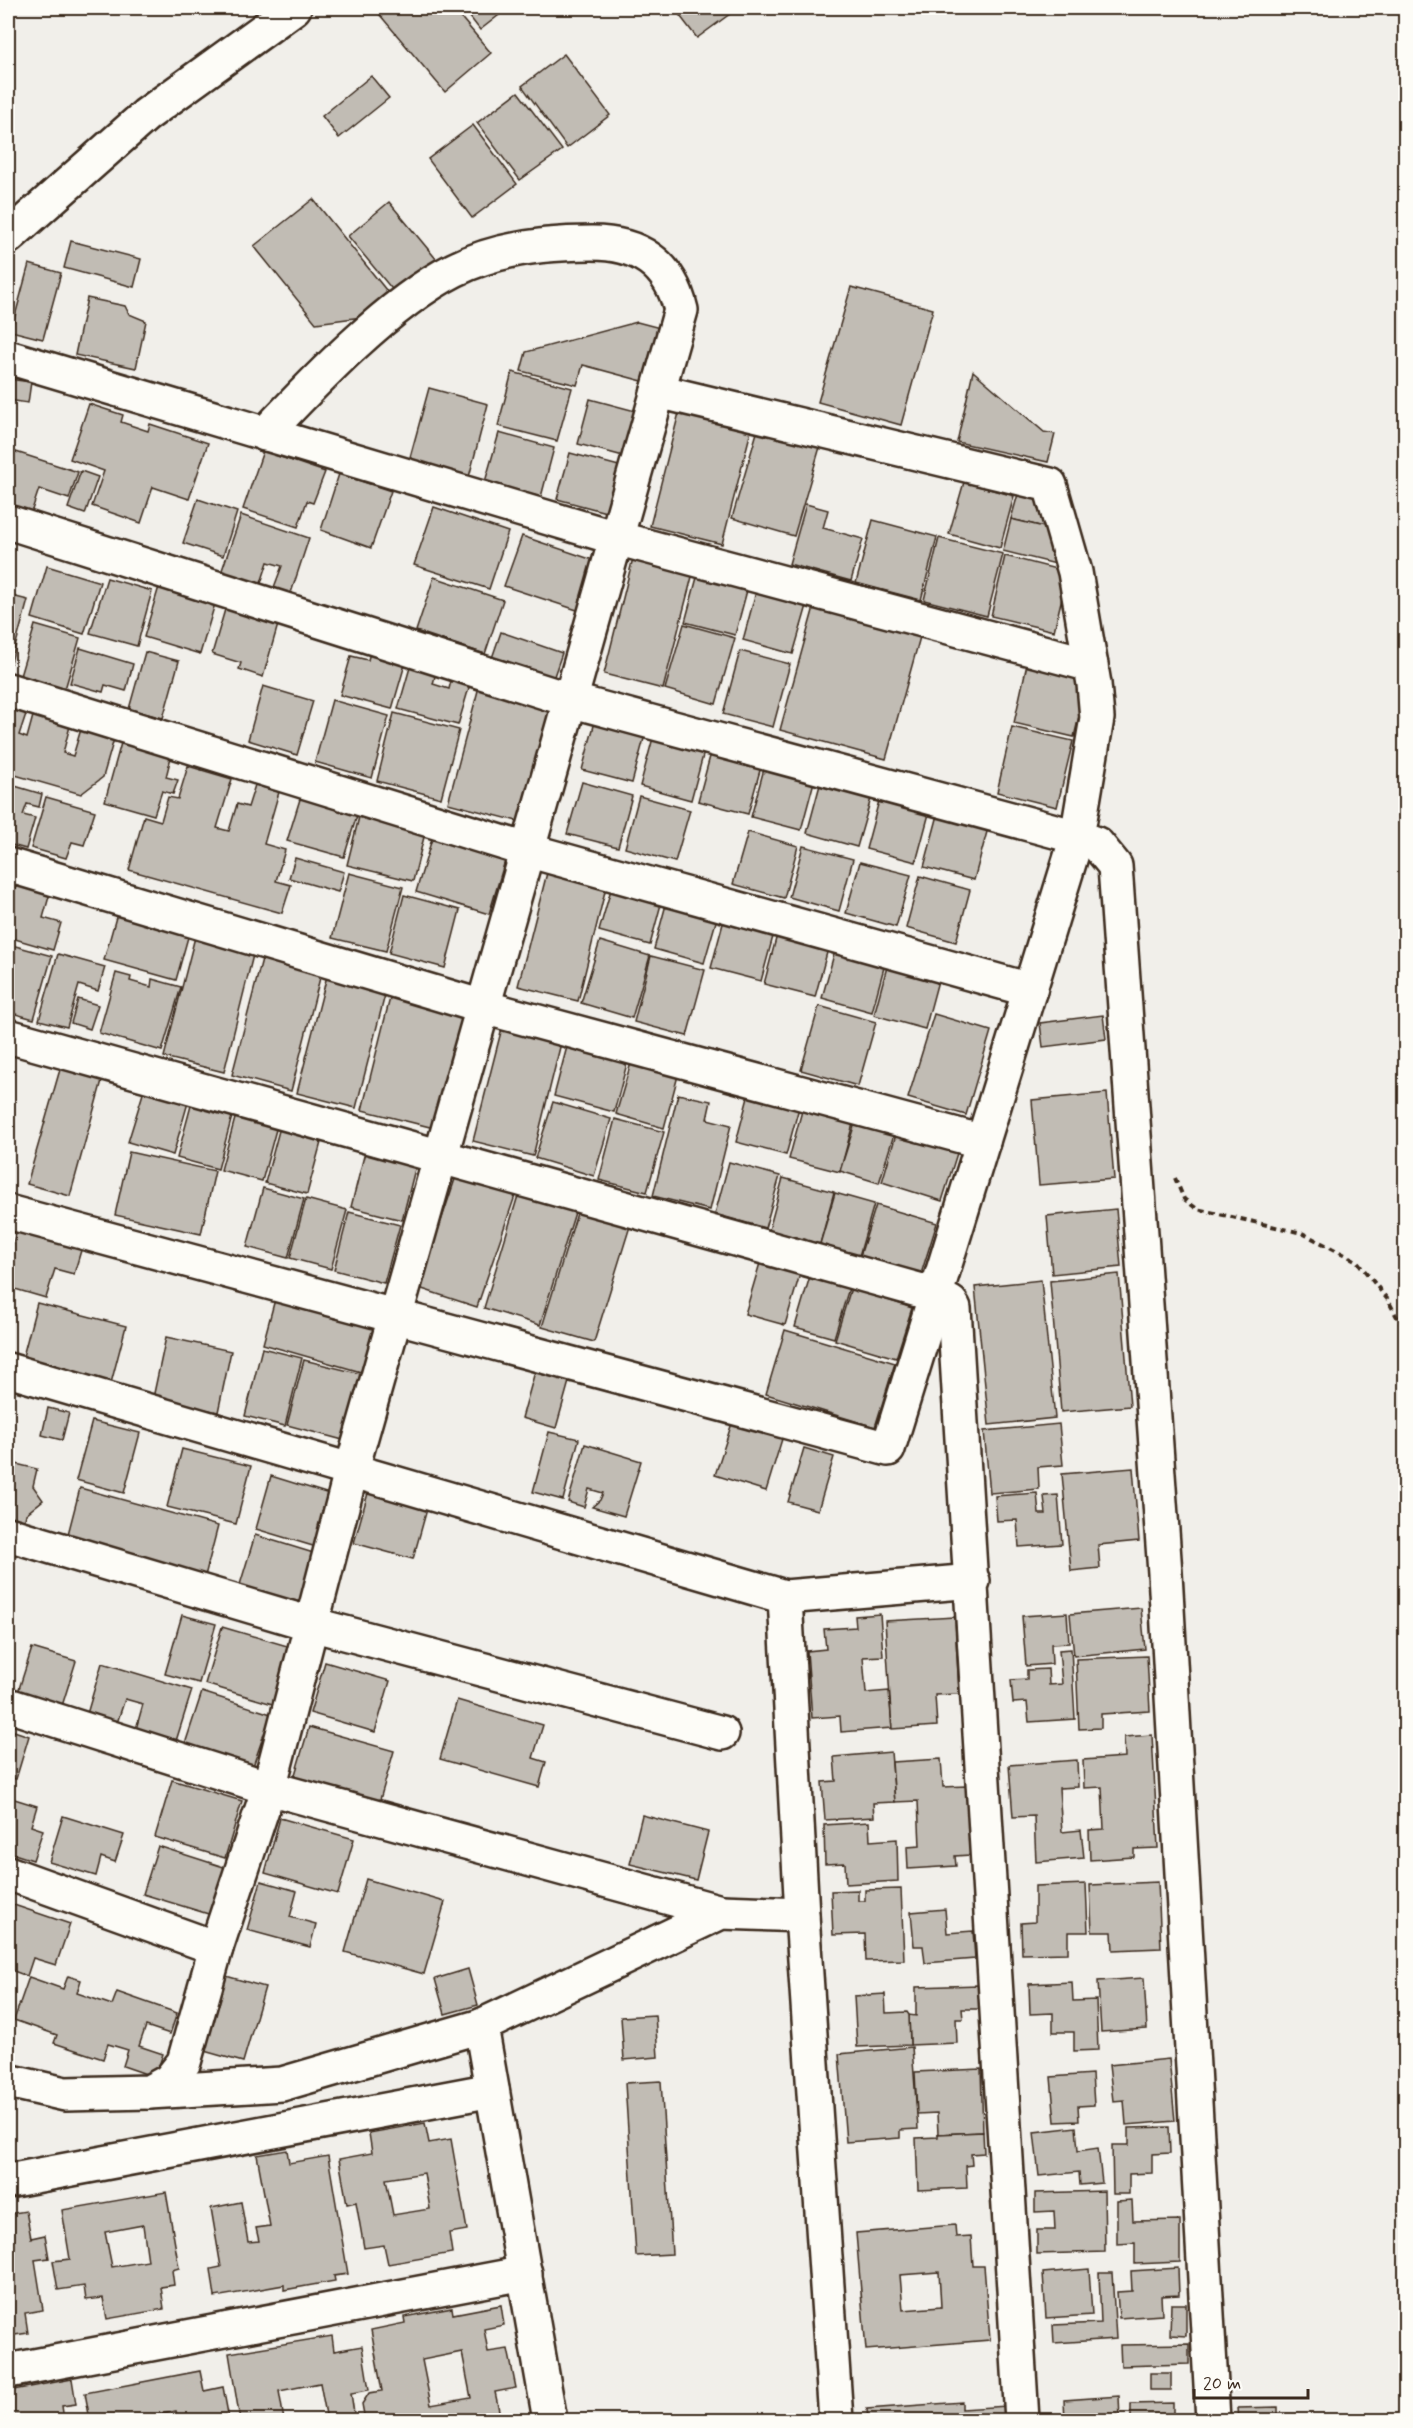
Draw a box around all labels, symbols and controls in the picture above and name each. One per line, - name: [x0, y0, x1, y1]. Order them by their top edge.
- scale bar: [1194, 2362, 1308, 2400]
- text: 20 m: [1203, 2372, 1241, 2396]

